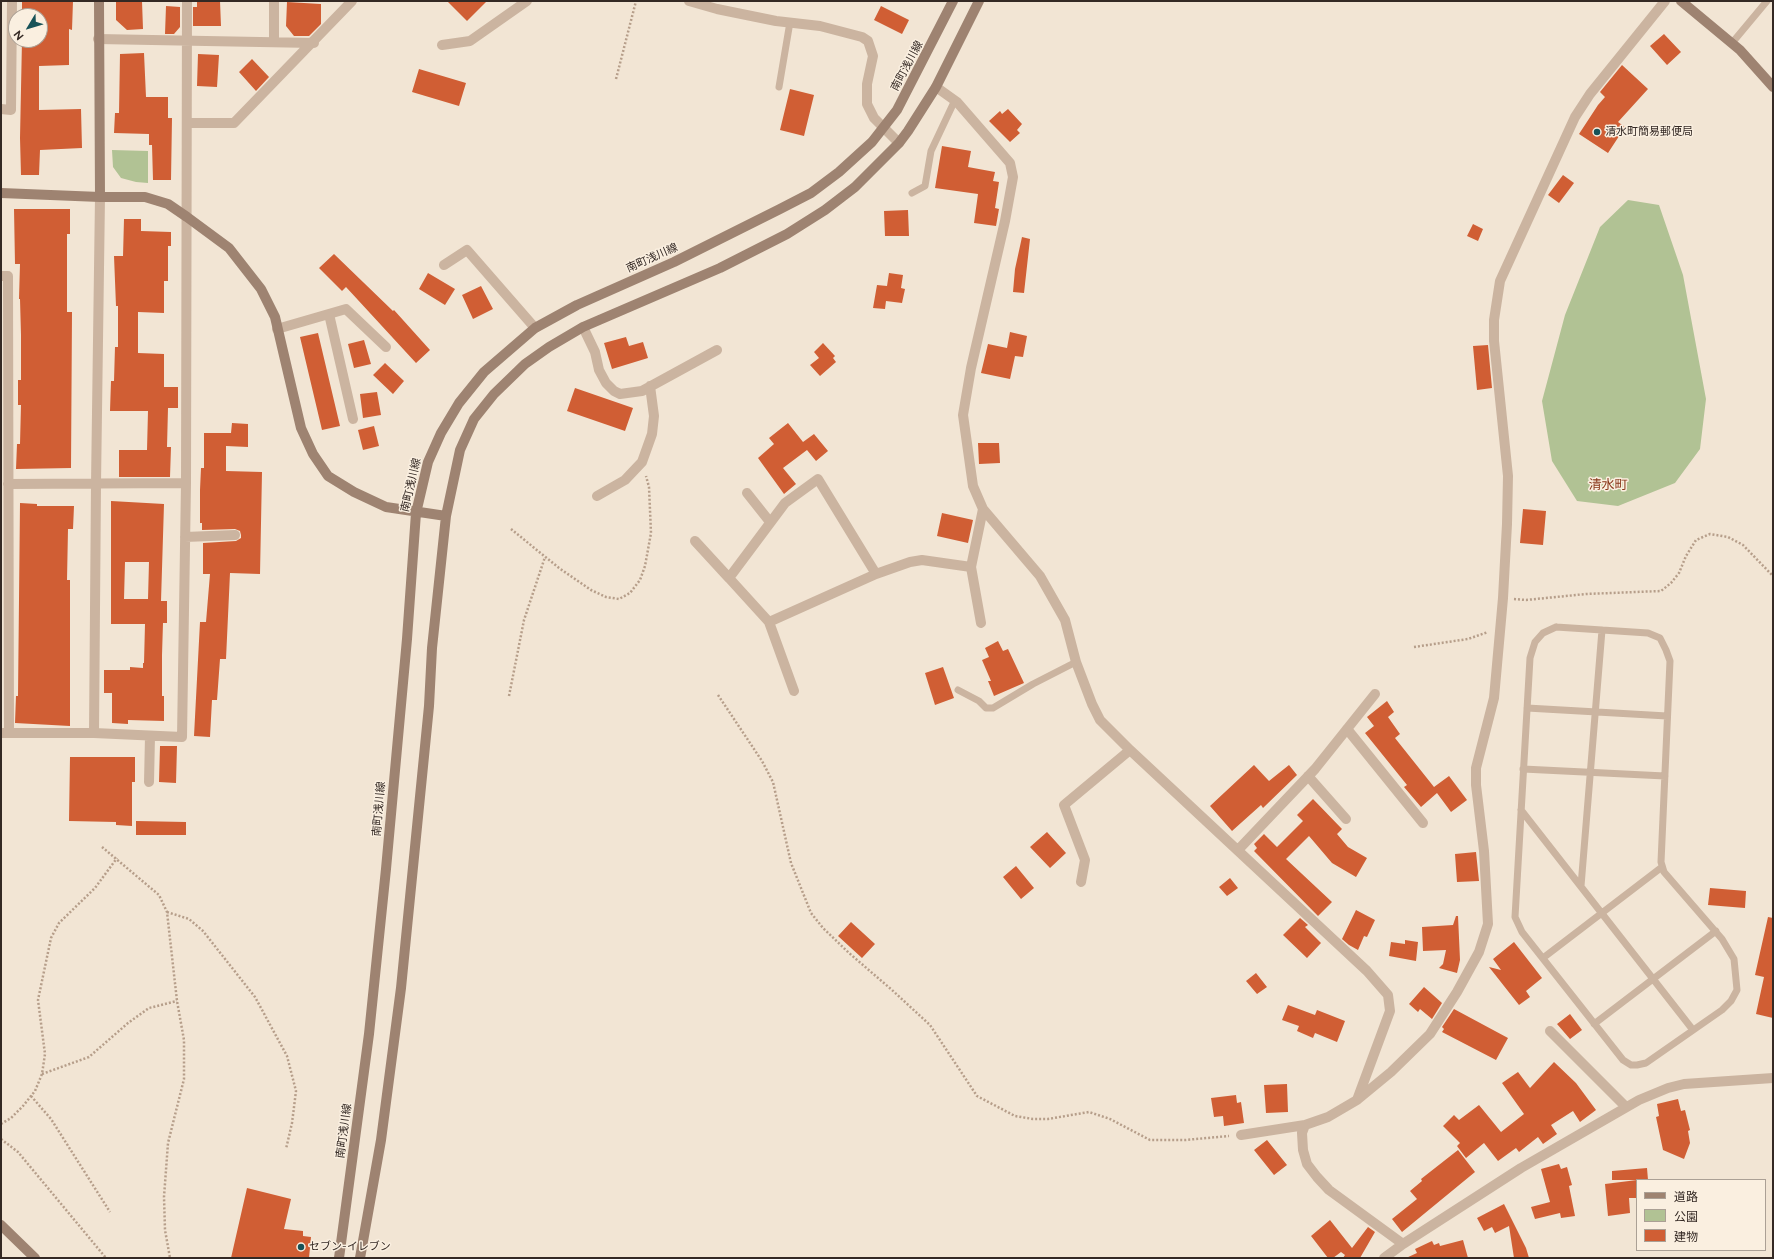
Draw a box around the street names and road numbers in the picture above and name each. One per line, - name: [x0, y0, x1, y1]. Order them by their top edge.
- street label: 南町浅川線: [888, 39, 926, 93]
- street label: 南町浅川線: [624, 241, 680, 275]
- street label: 南町浅川線: [398, 457, 424, 513]
- street label: 南町浅川線: [370, 781, 388, 837]
- street label: 南町浅川線: [334, 1103, 354, 1159]

